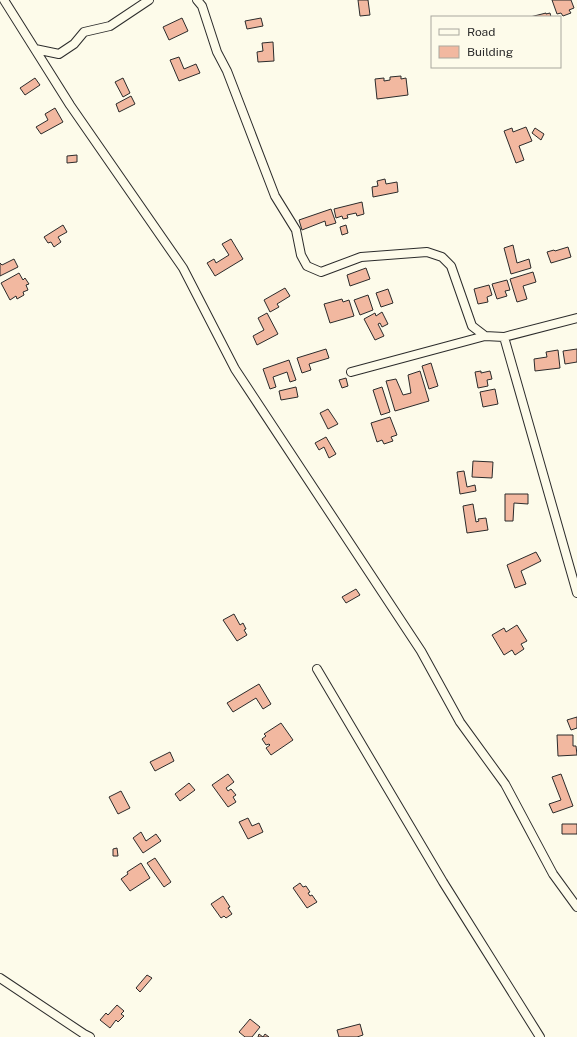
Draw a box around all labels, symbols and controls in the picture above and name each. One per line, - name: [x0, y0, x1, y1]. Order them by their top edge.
- legend: [431, 16, 561, 68]
- text: Road: [467, 25, 495, 39]
- text: Building: [467, 45, 513, 59]

